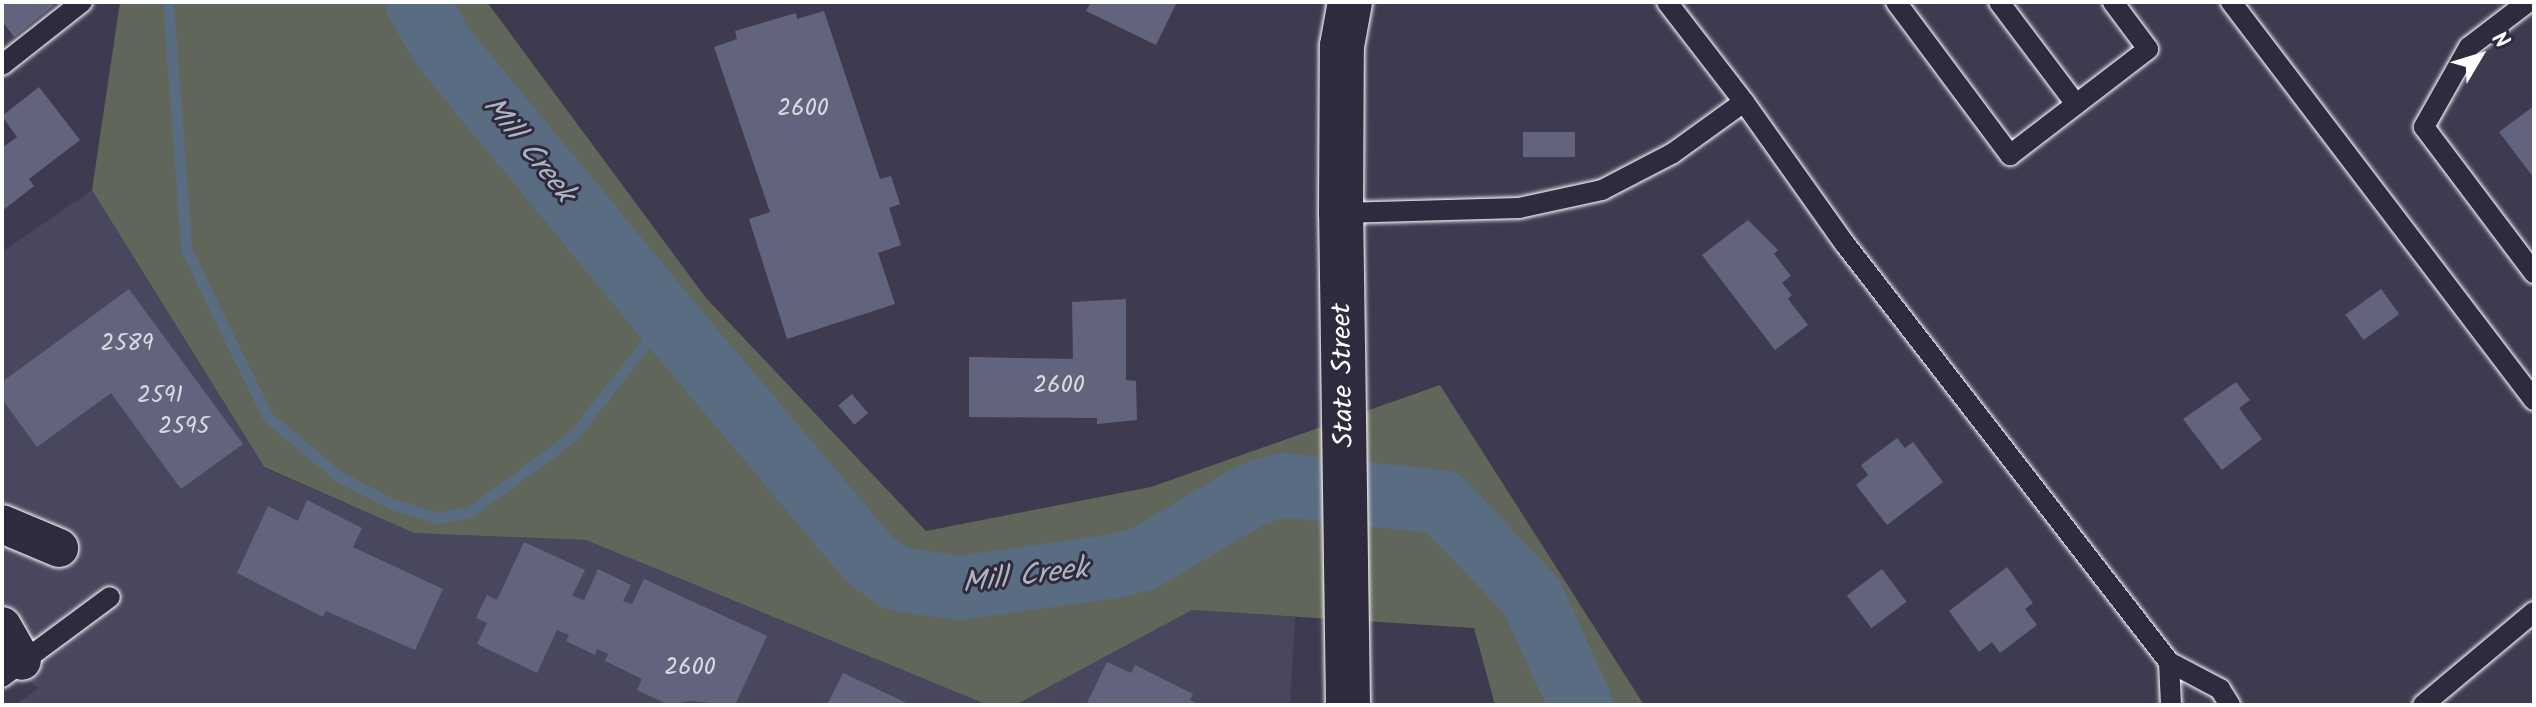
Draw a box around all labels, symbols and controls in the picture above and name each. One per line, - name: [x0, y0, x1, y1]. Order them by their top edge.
- north arrow: [2440, 16, 2520, 96]
- text: N: [2481, 25, 2517, 57]
- water label: Mill Creek: [474, 90, 582, 210]
- house number: 2600: [777, 95, 829, 123]
- street label: State Street: [1326, 302, 1362, 448]
- house number: 2589: [101, 330, 153, 358]
- house number: 2600: [1033, 372, 1085, 400]
- house number: 2591: [137, 382, 183, 410]
- house number: 2595: [158, 413, 210, 441]
- water label: Mill Creek: [960, 551, 1090, 603]
- house number: 2600: [664, 654, 716, 682]

